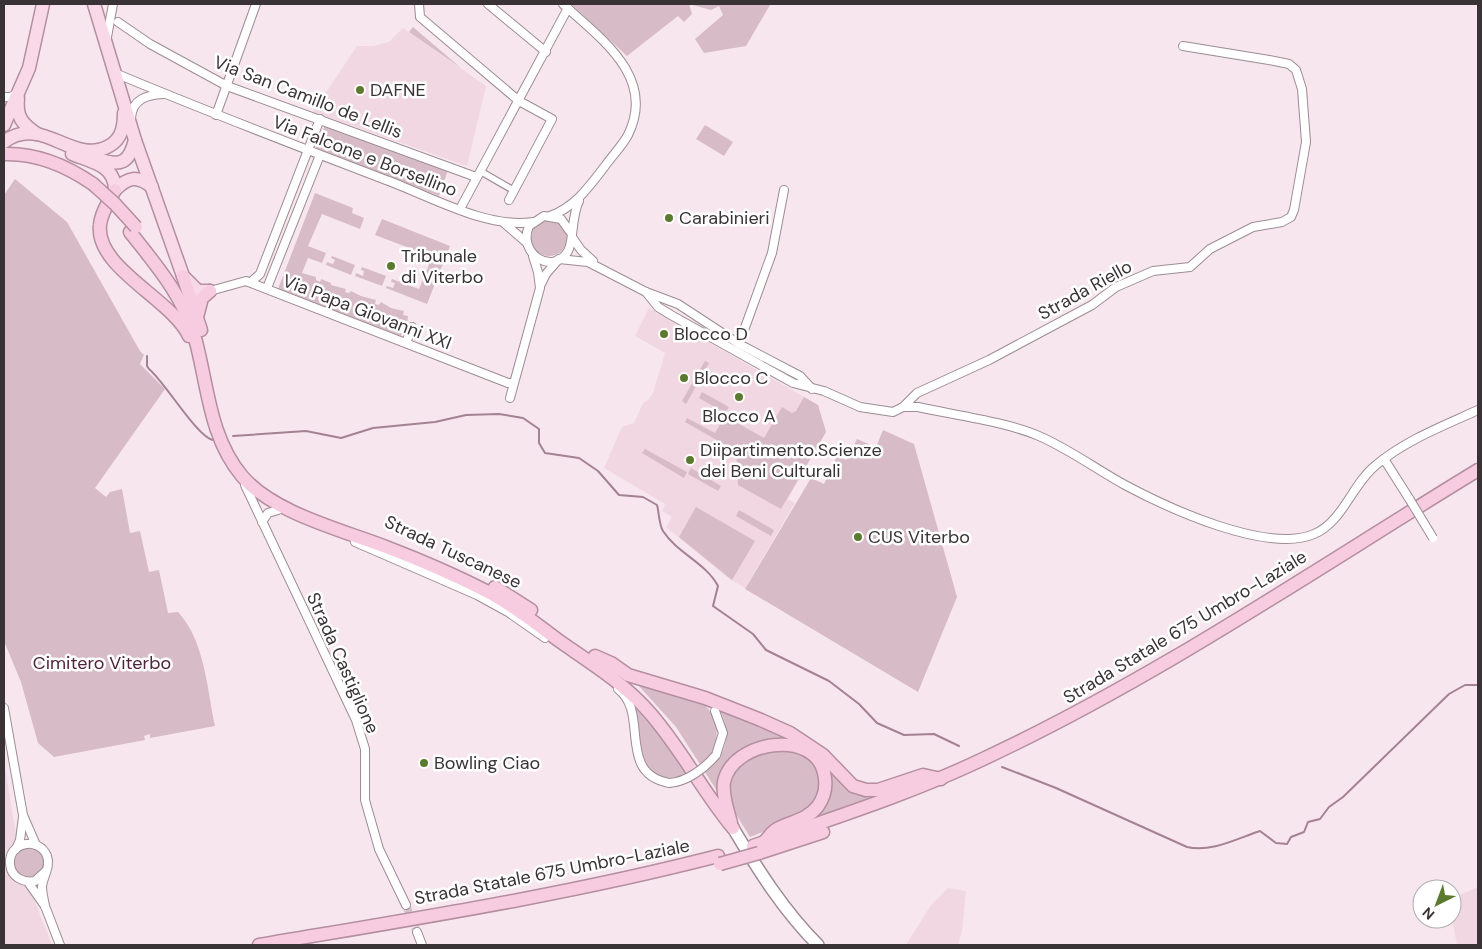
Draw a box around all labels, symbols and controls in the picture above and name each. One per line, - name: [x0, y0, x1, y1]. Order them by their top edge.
- street label: Via San Camillo de Lellis: [210, 50, 406, 144]
- place label: DAFNE: [370, 78, 426, 102]
- marker: DAFNE: [354, 84, 366, 96]
- street label: Via Falcone e Borsellino: [269, 110, 461, 202]
- place label: Carabinieri: [679, 206, 770, 230]
- marker: Carabinieri: [663, 212, 675, 224]
- place label: Tribunale di Viterbo: [401, 244, 483, 289]
- street label: Strada Riello: [1034, 254, 1136, 326]
- marker: Tribunale di Viterbo: [385, 260, 397, 272]
- street label: Via Papa Giovanni XXI: [279, 269, 455, 355]
- place label: Blocco D: [674, 322, 748, 346]
- marker: Blocco D: [658, 328, 670, 340]
- place label: Blocco C: [694, 366, 769, 390]
- marker: Blocco C: [678, 372, 690, 384]
- marker: Blocco A: [733, 391, 745, 403]
- place label: Blocco A: [702, 404, 776, 428]
- place label: Diipartimento.Scienze dei Beni Culturali: [700, 438, 882, 483]
- marker: Diipartimento.Scienze dei Beni Culturali: [684, 454, 696, 466]
- street label: Strada Tuscanese: [381, 510, 525, 594]
- place label: CUS Viterbo: [868, 525, 970, 549]
- marker: CUS Viterbo: [852, 531, 864, 543]
- street label: Strada Statale 675 Umbro-Laziale: [1059, 545, 1311, 709]
- street label: Strada Castiglione: [301, 589, 385, 737]
- park label: Cimitero Viterbo: [33, 651, 171, 675]
- place label: Bowling Ciao: [434, 751, 540, 775]
- marker: Bowling Ciao: [418, 757, 430, 769]
- street label: Strada Statale 675 Umbro-Laziale: [412, 833, 692, 911]
- north arrow: [1412, 879, 1462, 929]
- text: N: [1418, 904, 1438, 924]

